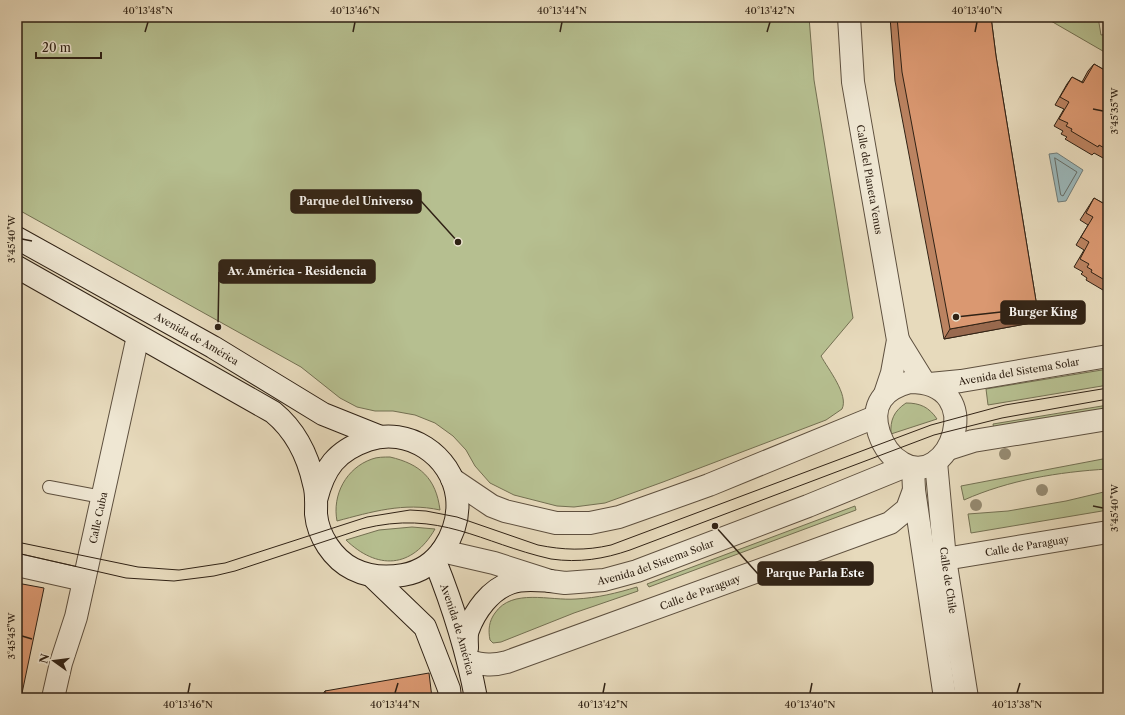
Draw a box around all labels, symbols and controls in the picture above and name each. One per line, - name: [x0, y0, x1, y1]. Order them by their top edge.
- text: 40°13'48"N: [123, 4, 173, 17]
- text: 40°13'46"N: [330, 4, 380, 17]
- text: 40°13'44"N: [537, 4, 587, 17]
- text: 40°13'42"N: [745, 4, 795, 17]
- text: 40°13'40"N: [952, 4, 1002, 17]
- scale bar: [36, 34, 101, 60]
- text: 20 m: [42, 40, 71, 55]
- text: 3°45'35"W: [1108, 86, 1121, 135]
- street label: Calle del Planeta Venus: [854, 124, 886, 235]
- callout: Parque del Universo: [291, 190, 421, 213]
- text: Parque del Universo: [299, 194, 413, 208]
- text: 3°45'40"W: [5, 214, 18, 263]
- callout: Av. América - Residencia: [219, 260, 375, 283]
- text: Av. América - Residencia: [226, 264, 367, 278]
- callout: Burger King: [1001, 301, 1085, 324]
- text: Burger King: [1009, 305, 1078, 319]
- street label: Avenida de América: [152, 309, 242, 368]
- street label: Avenida del Sistema Solar: [957, 354, 1081, 388]
- text: 3°45'40"W: [1108, 483, 1121, 532]
- street label: Calle Cuba: [86, 490, 110, 545]
- street label: Calle de Paraguay: [984, 532, 1070, 559]
- street label: Avenida del Sistema Solar: [596, 536, 716, 587]
- street label: Calle de Chile: [937, 546, 960, 615]
- callout: Parque Parla Este: [758, 562, 873, 585]
- text: Parque Parla Este: [766, 566, 865, 580]
- street label: Calle de Paraguay: [658, 571, 743, 613]
- street label: Avenida de América: [437, 581, 478, 677]
- text: 3°45'45"W: [5, 612, 18, 659]
- north arrow: [34, 641, 74, 681]
- text: N: [36, 652, 52, 665]
- text: 40°13'46"N: [163, 698, 213, 711]
- text: 40°13'44"N: [370, 698, 420, 711]
- text: 40°13'42"N: [578, 698, 628, 711]
- text: 40°13'40"N: [785, 698, 835, 711]
- text: 40°13'38"N: [992, 698, 1042, 711]

